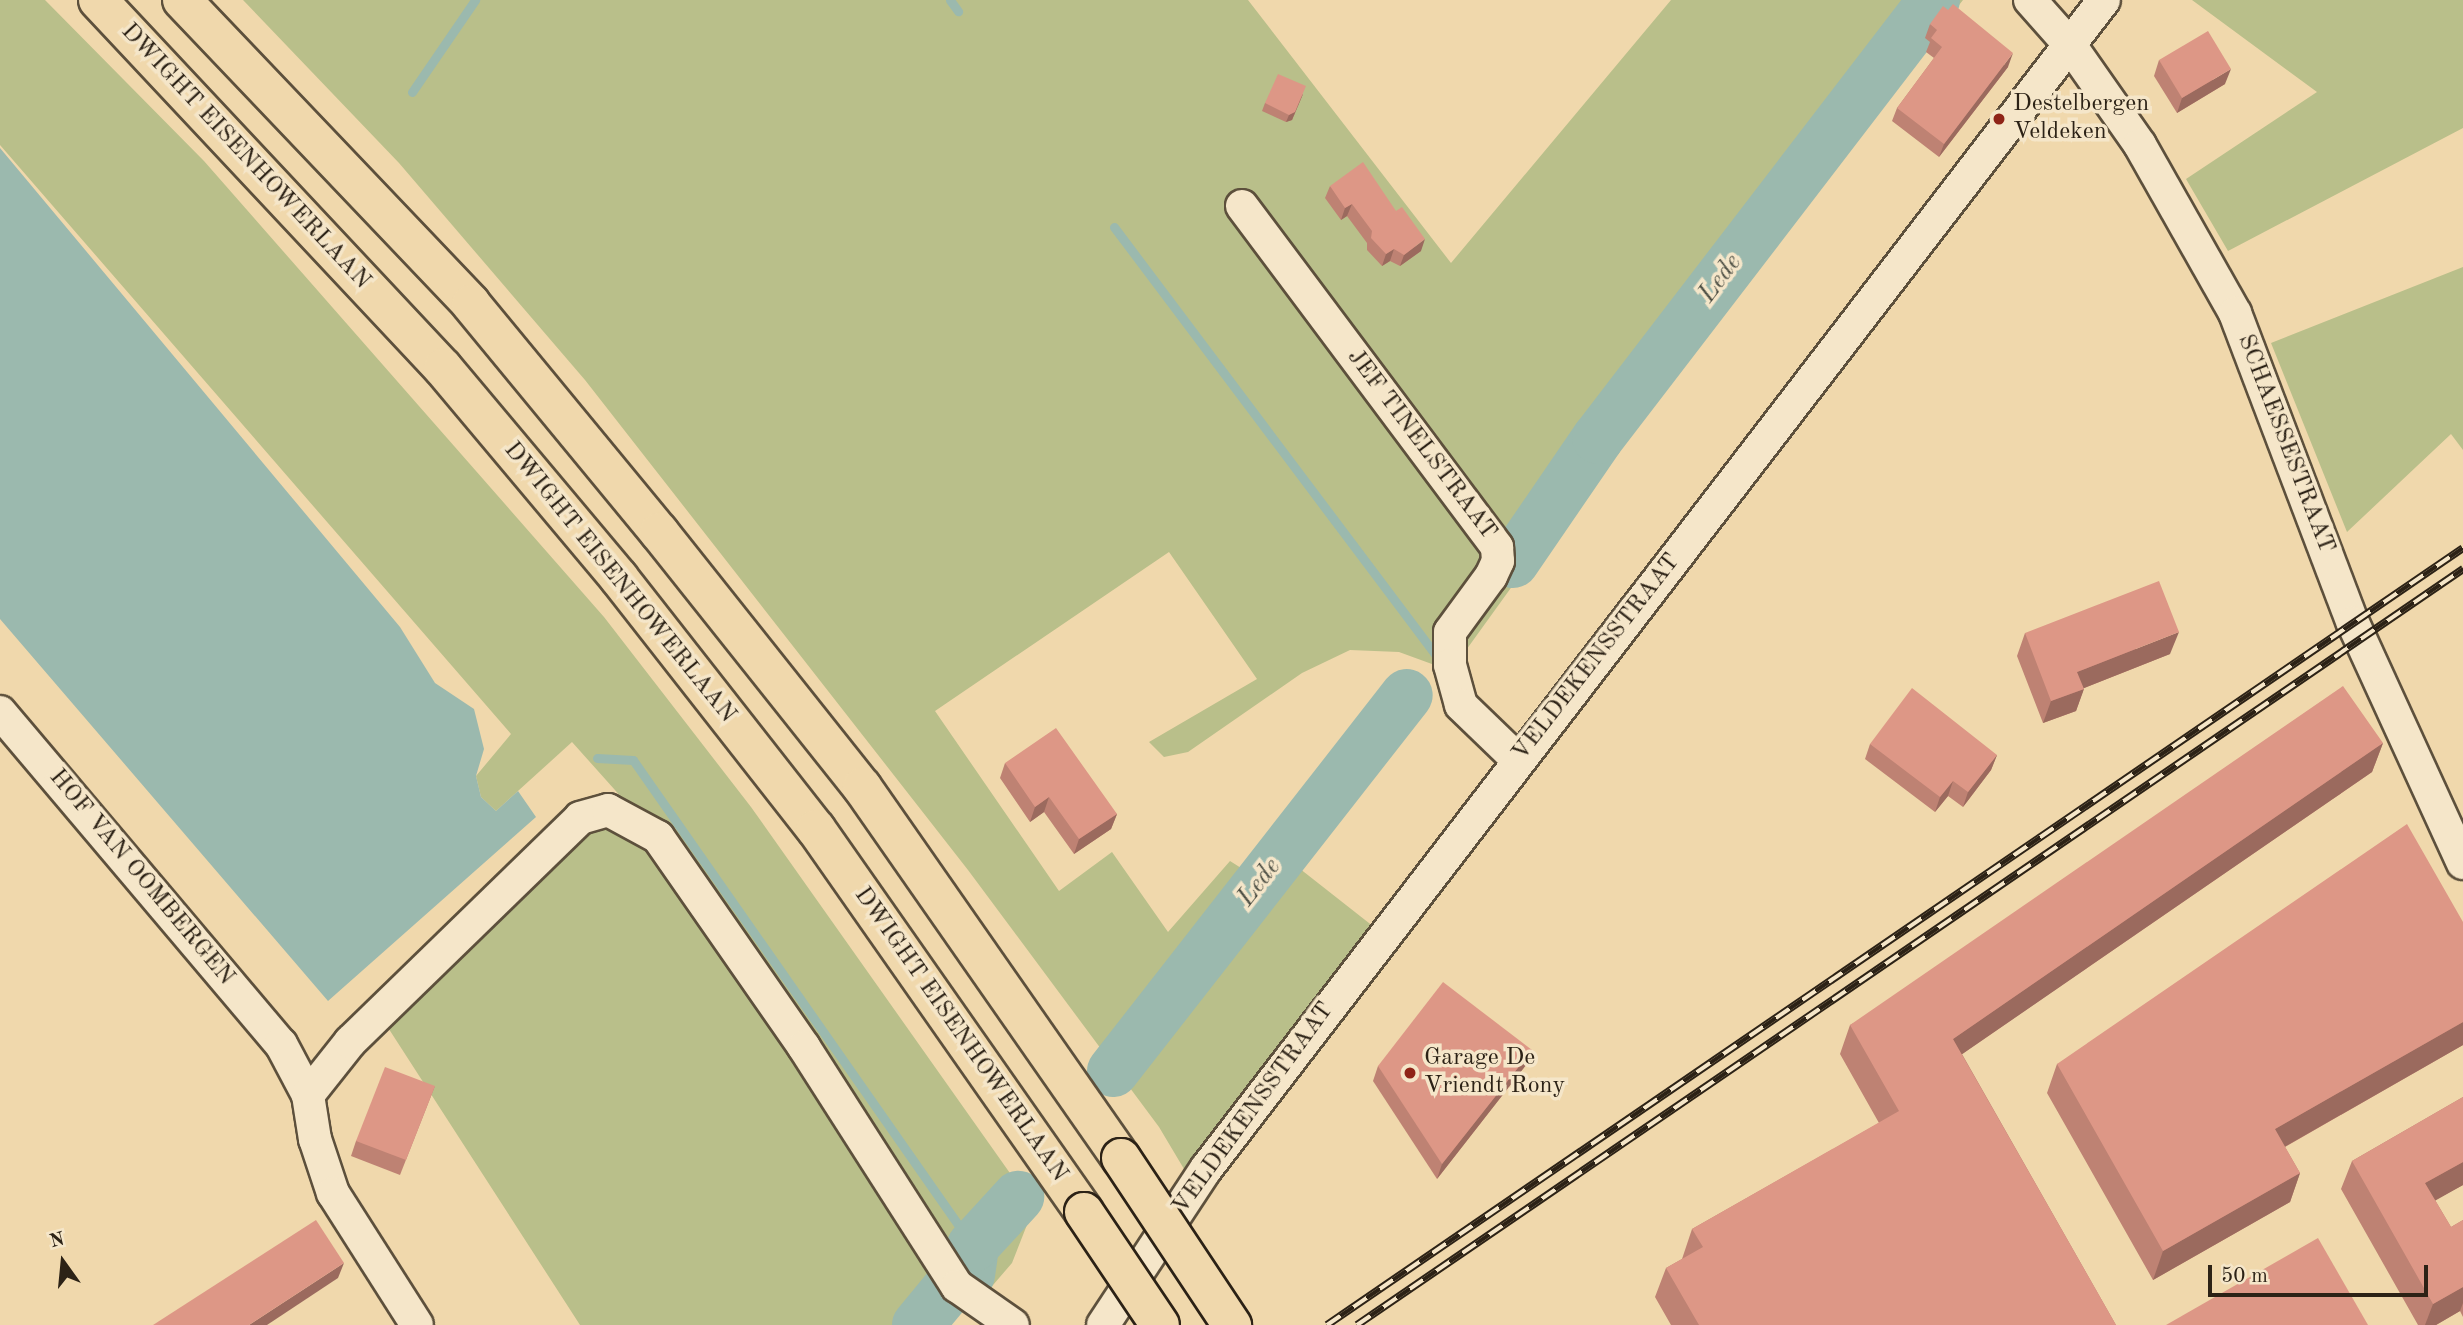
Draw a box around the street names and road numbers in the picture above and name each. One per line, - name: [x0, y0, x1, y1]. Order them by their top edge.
- street label: DWIGHT EISENHOWERLAAN: [114, 18, 376, 296]
- street label: SCHAESSESTRAAT: [2230, 331, 2340, 557]
- street label: JEF TINELSTRAAT: [1340, 344, 1502, 546]
- street label: DWIGHT EISENHOWERLAAN: [497, 437, 741, 729]
- street label: VELDEKENSSTRAAT: [1507, 549, 1687, 767]
- street label: HOF VAN OOMBERGEN: [42, 764, 240, 992]
- street label: DWIGHT EISENHOWERLAAN: [847, 882, 1073, 1188]
- street label: VELDEKENSSTRAAT: [1167, 997, 1341, 1221]

